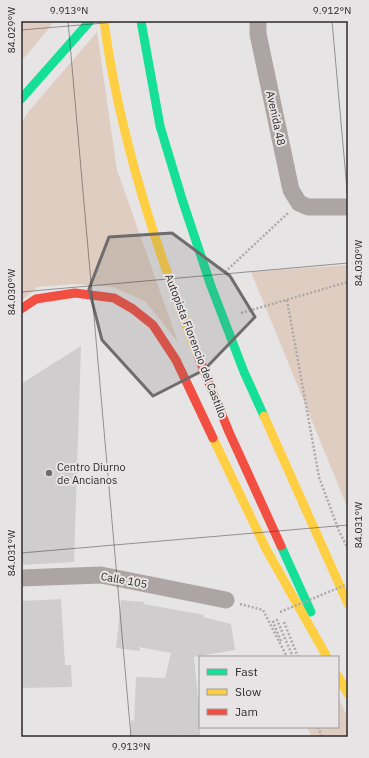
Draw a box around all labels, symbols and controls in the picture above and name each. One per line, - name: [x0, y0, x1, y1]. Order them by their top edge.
- text: 9.913°N: [50, 4, 88, 17]
- text: 9.912°N: [313, 4, 351, 17]
- text: 84.029°W: [5, 7, 18, 53]
- street label: Avenida 48: [263, 90, 289, 146]
- text: 84.030°W: [352, 240, 365, 286]
- text: 84.030°W: [5, 269, 18, 315]
- street label: Autopista Florencio del Castillo: [162, 272, 230, 420]
- place label: Centro Diurno de Ancianos: [57, 460, 126, 487]
- marker: Centro Diurno de Ancianos: [44, 468, 54, 478]
- text: 84.031°W: [352, 502, 365, 548]
- text: 84.031°W: [5, 530, 18, 576]
- street label: Calle 105: [100, 569, 148, 591]
- legend: [199, 656, 339, 728]
- text: Fast: [235, 664, 258, 679]
- text: Slow: [235, 684, 261, 699]
- text: Jam: [235, 704, 258, 719]
- text: 9.913°N: [112, 740, 150, 753]

